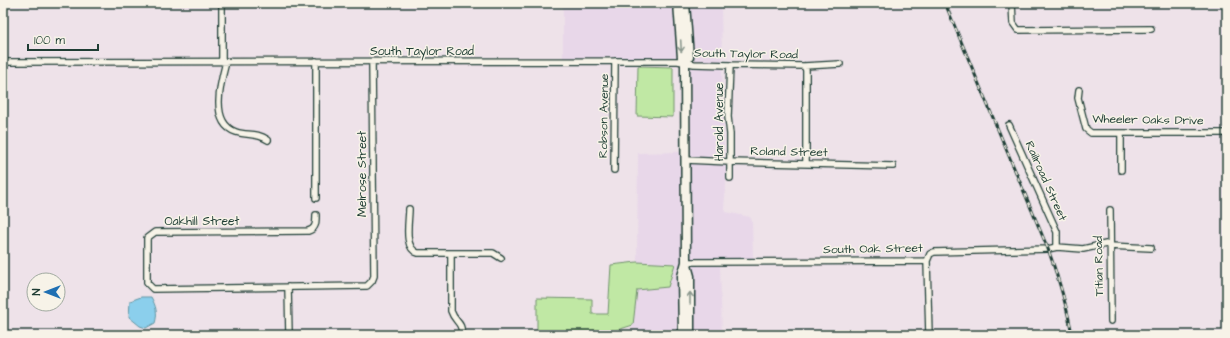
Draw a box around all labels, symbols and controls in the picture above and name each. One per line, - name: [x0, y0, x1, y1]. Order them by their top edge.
- scale bar: [28, 26, 98, 52]
- text: 100 m: [34, 32, 65, 49]
- one-way arrow: [677, 39, 684, 52]
- street label: South Taylor Road: [370, 43, 474, 61]
- street label: South Taylor Road: [694, 45, 798, 64]
- street label: Robson Avenue: [595, 73, 613, 158]
- street label: Harold Avenue: [711, 82, 728, 161]
- street label: Wheeler Oaks Drive: [1092, 111, 1204, 129]
- street label: Melrose Street: [354, 131, 371, 217]
- street label: Railroad Street: [1021, 138, 1071, 224]
- street label: Roland Street: [750, 143, 828, 161]
- street label: Oakhill Street: [165, 213, 240, 230]
- street label: Titian Road: [1090, 236, 1108, 296]
- street label: South Oak Street: [823, 240, 923, 258]
- north arrow: [26, 272, 66, 312]
- text: N: [29, 288, 44, 295]
- one-way arrow: [686, 292, 694, 305]

